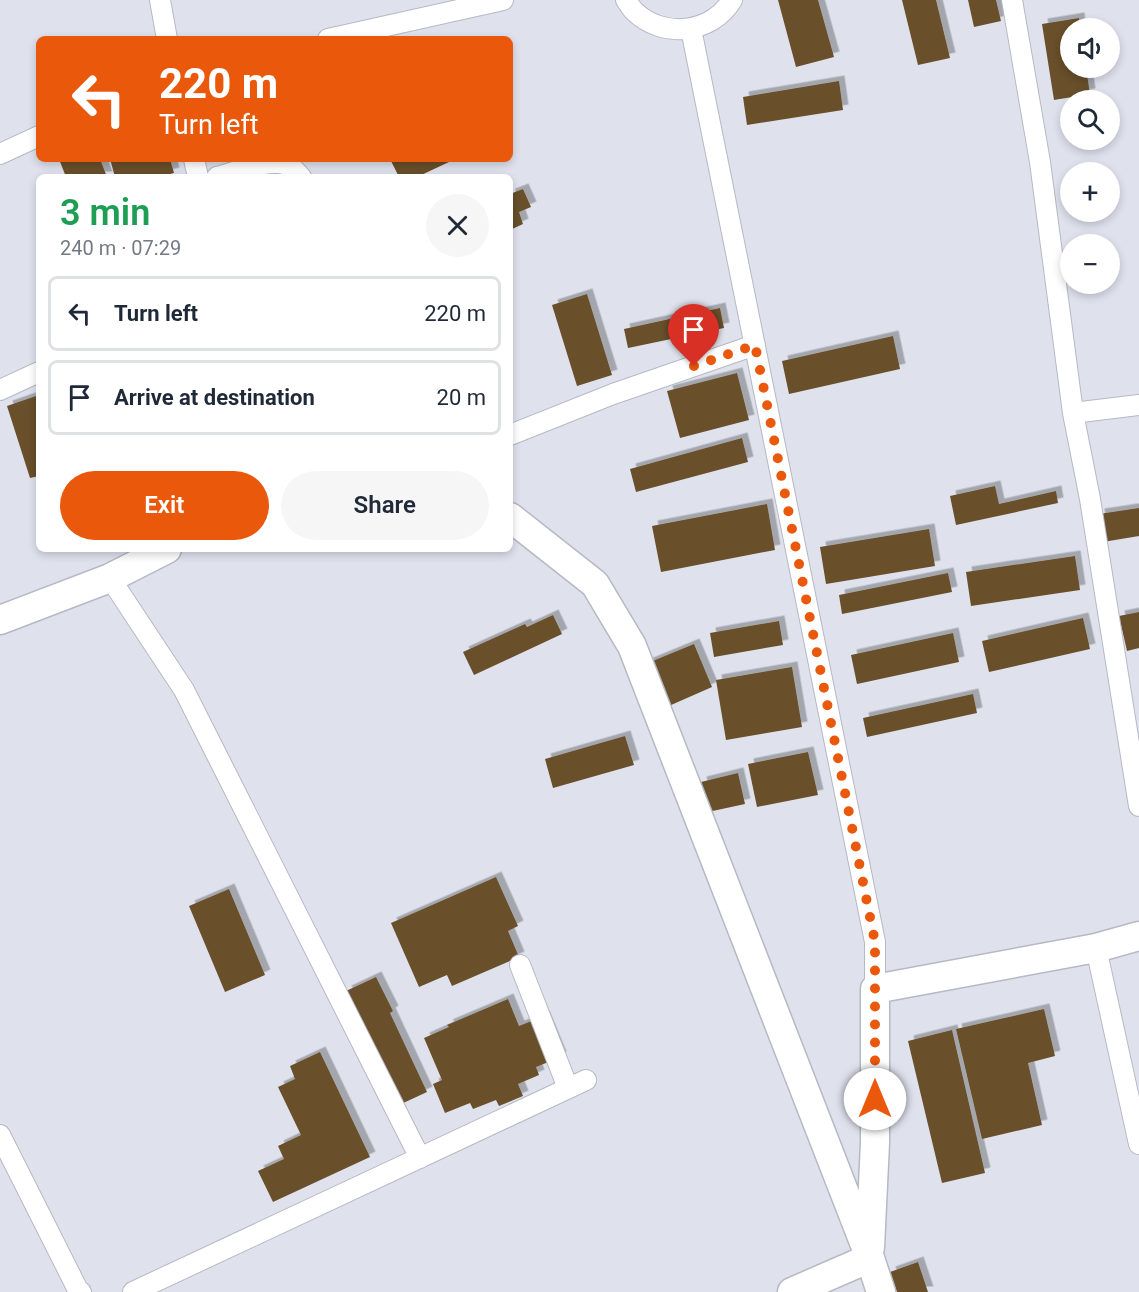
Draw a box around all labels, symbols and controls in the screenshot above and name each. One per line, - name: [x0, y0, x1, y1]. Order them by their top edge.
- map controls: [1060, 18, 1120, 294]
- button: sound: [1060, 18, 1120, 78]
- text: 220 m: [159, 59, 278, 108]
- icon: left: [60, 60, 138, 138]
- button: search: [1060, 90, 1120, 150]
- text: Turn left: [159, 109, 259, 141]
- button: +: [1060, 162, 1120, 222]
- text: 3 min: [60, 192, 150, 234]
- button: close: [426, 194, 489, 257]
- button: −: [1060, 234, 1120, 294]
- text: 240 m · 07:29: [60, 236, 181, 260]
- icon: left: [63, 297, 96, 330]
- text: Turn left: [114, 301, 198, 326]
- text: 220 m: [424, 301, 486, 326]
- pin: [668, 304, 719, 366]
- icon: arrive: [677, 313, 710, 346]
- icon: arrive: [63, 381, 96, 414]
- text: Arrive at destination: [114, 385, 315, 410]
- text: 20 m: [437, 385, 486, 410]
- button: Exit: [60, 471, 269, 540]
- button: Share: [281, 471, 489, 540]
- position arrow: [843, 1067, 907, 1131]

